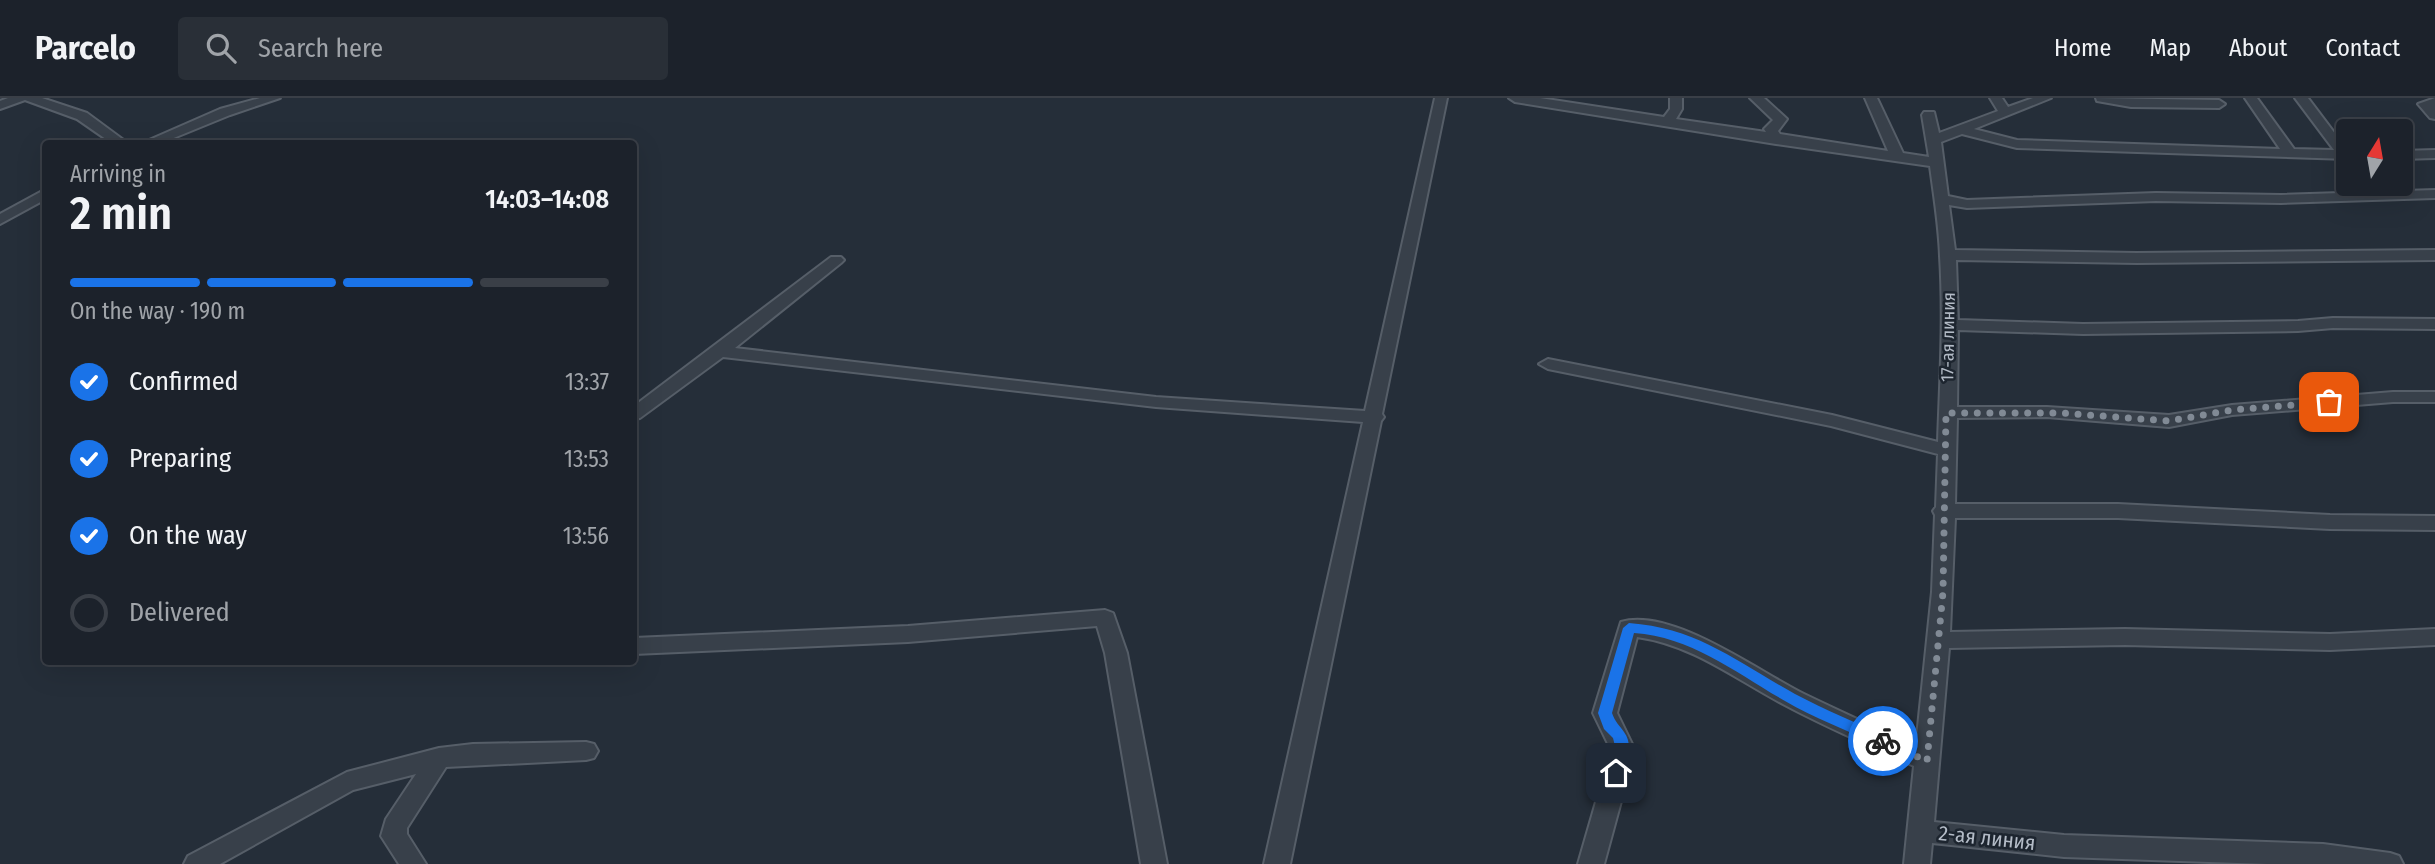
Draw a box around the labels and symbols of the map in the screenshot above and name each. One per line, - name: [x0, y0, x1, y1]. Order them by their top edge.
- north arrow: [2336, 119, 2413, 196]
- street label: 17-ая линия: [1936, 292, 1960, 382]
- pin: [2299, 372, 2359, 432]
- courier: [1848, 706, 1918, 776]
- pin: [1586, 743, 1646, 803]
- street label: 2-ая линия: [1937, 820, 2037, 856]

